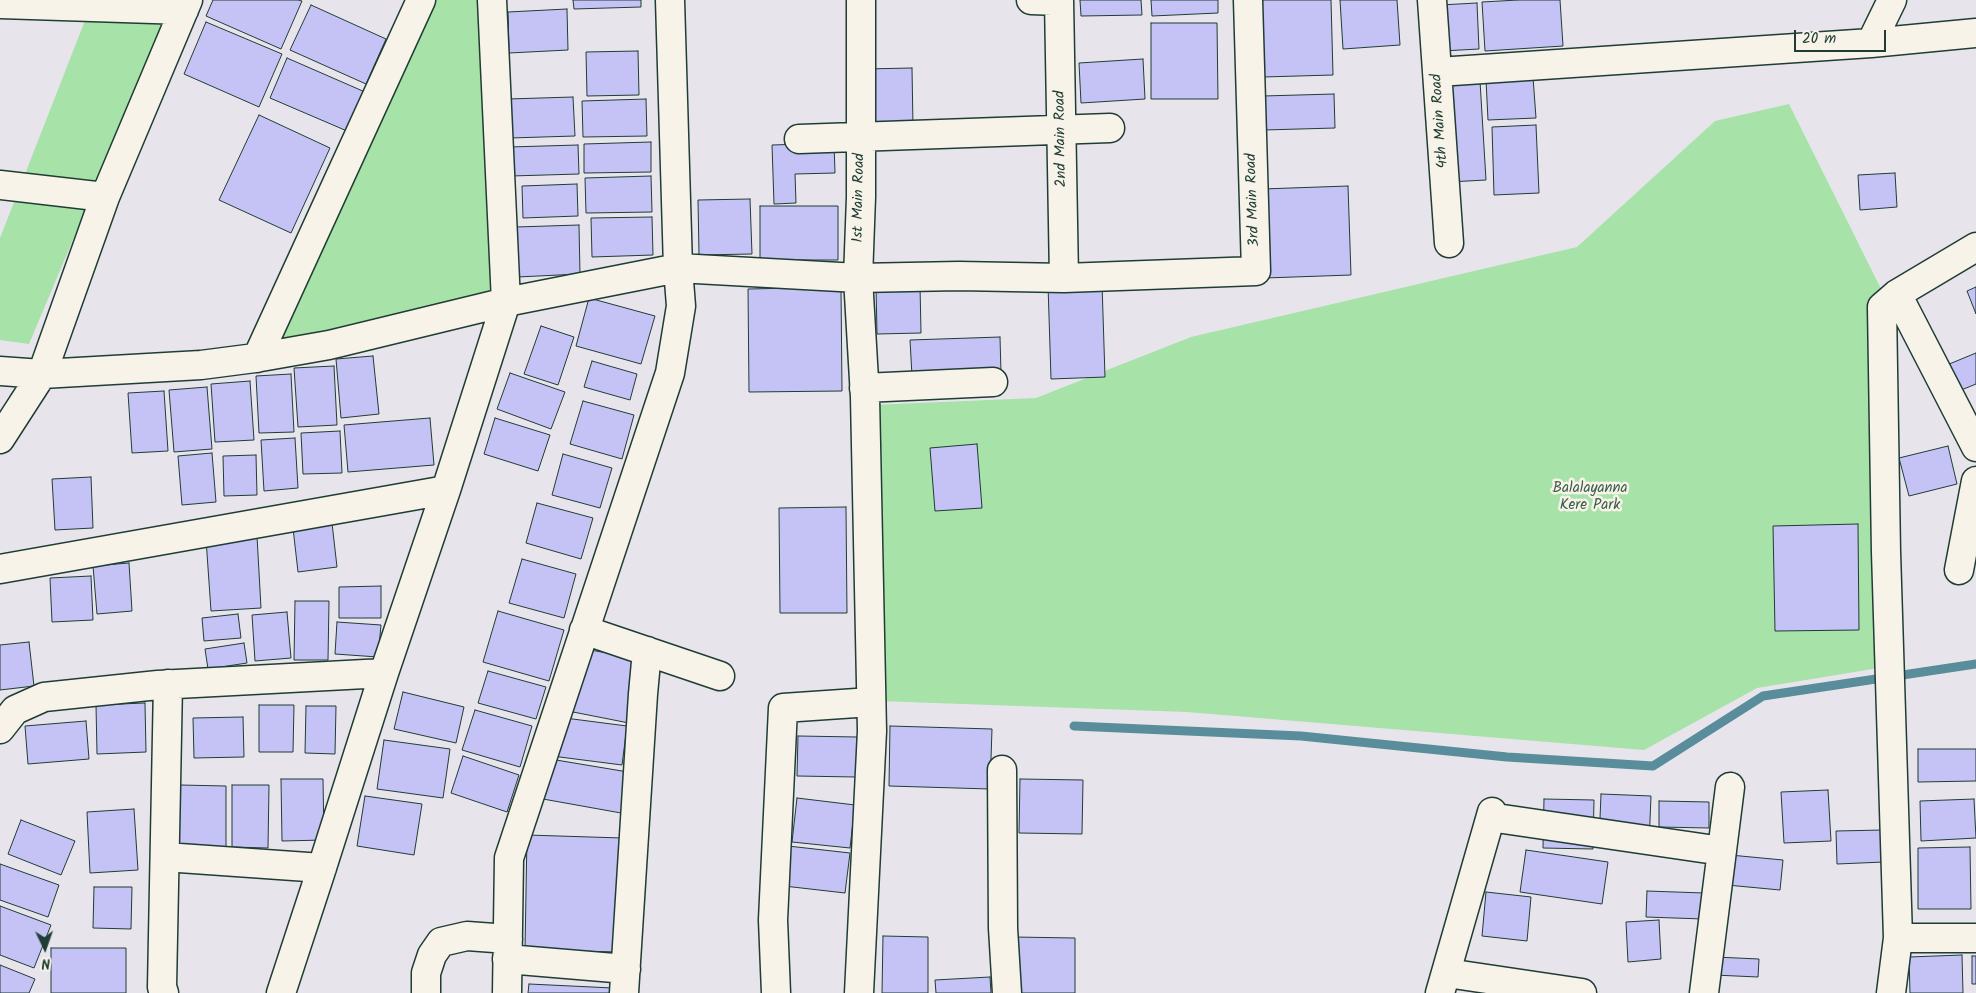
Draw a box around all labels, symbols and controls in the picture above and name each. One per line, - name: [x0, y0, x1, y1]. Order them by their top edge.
- scale bar: [1796, 20, 1888, 52]
- text: 20 m: [1802, 27, 1836, 51]
- street label: 4th Main Road: [1429, 73, 1453, 169]
- street label: 2nd Main Road: [1052, 90, 1072, 188]
- street label: 1st Main Road: [850, 153, 870, 243]
- street label: 3rd Main Road: [1243, 153, 1265, 247]
- park label: Balalayanna Kere Park: [1552, 480, 1628, 515]
- north arrow: [20, 923, 70, 973]
- text: N: [41, 952, 51, 974]

